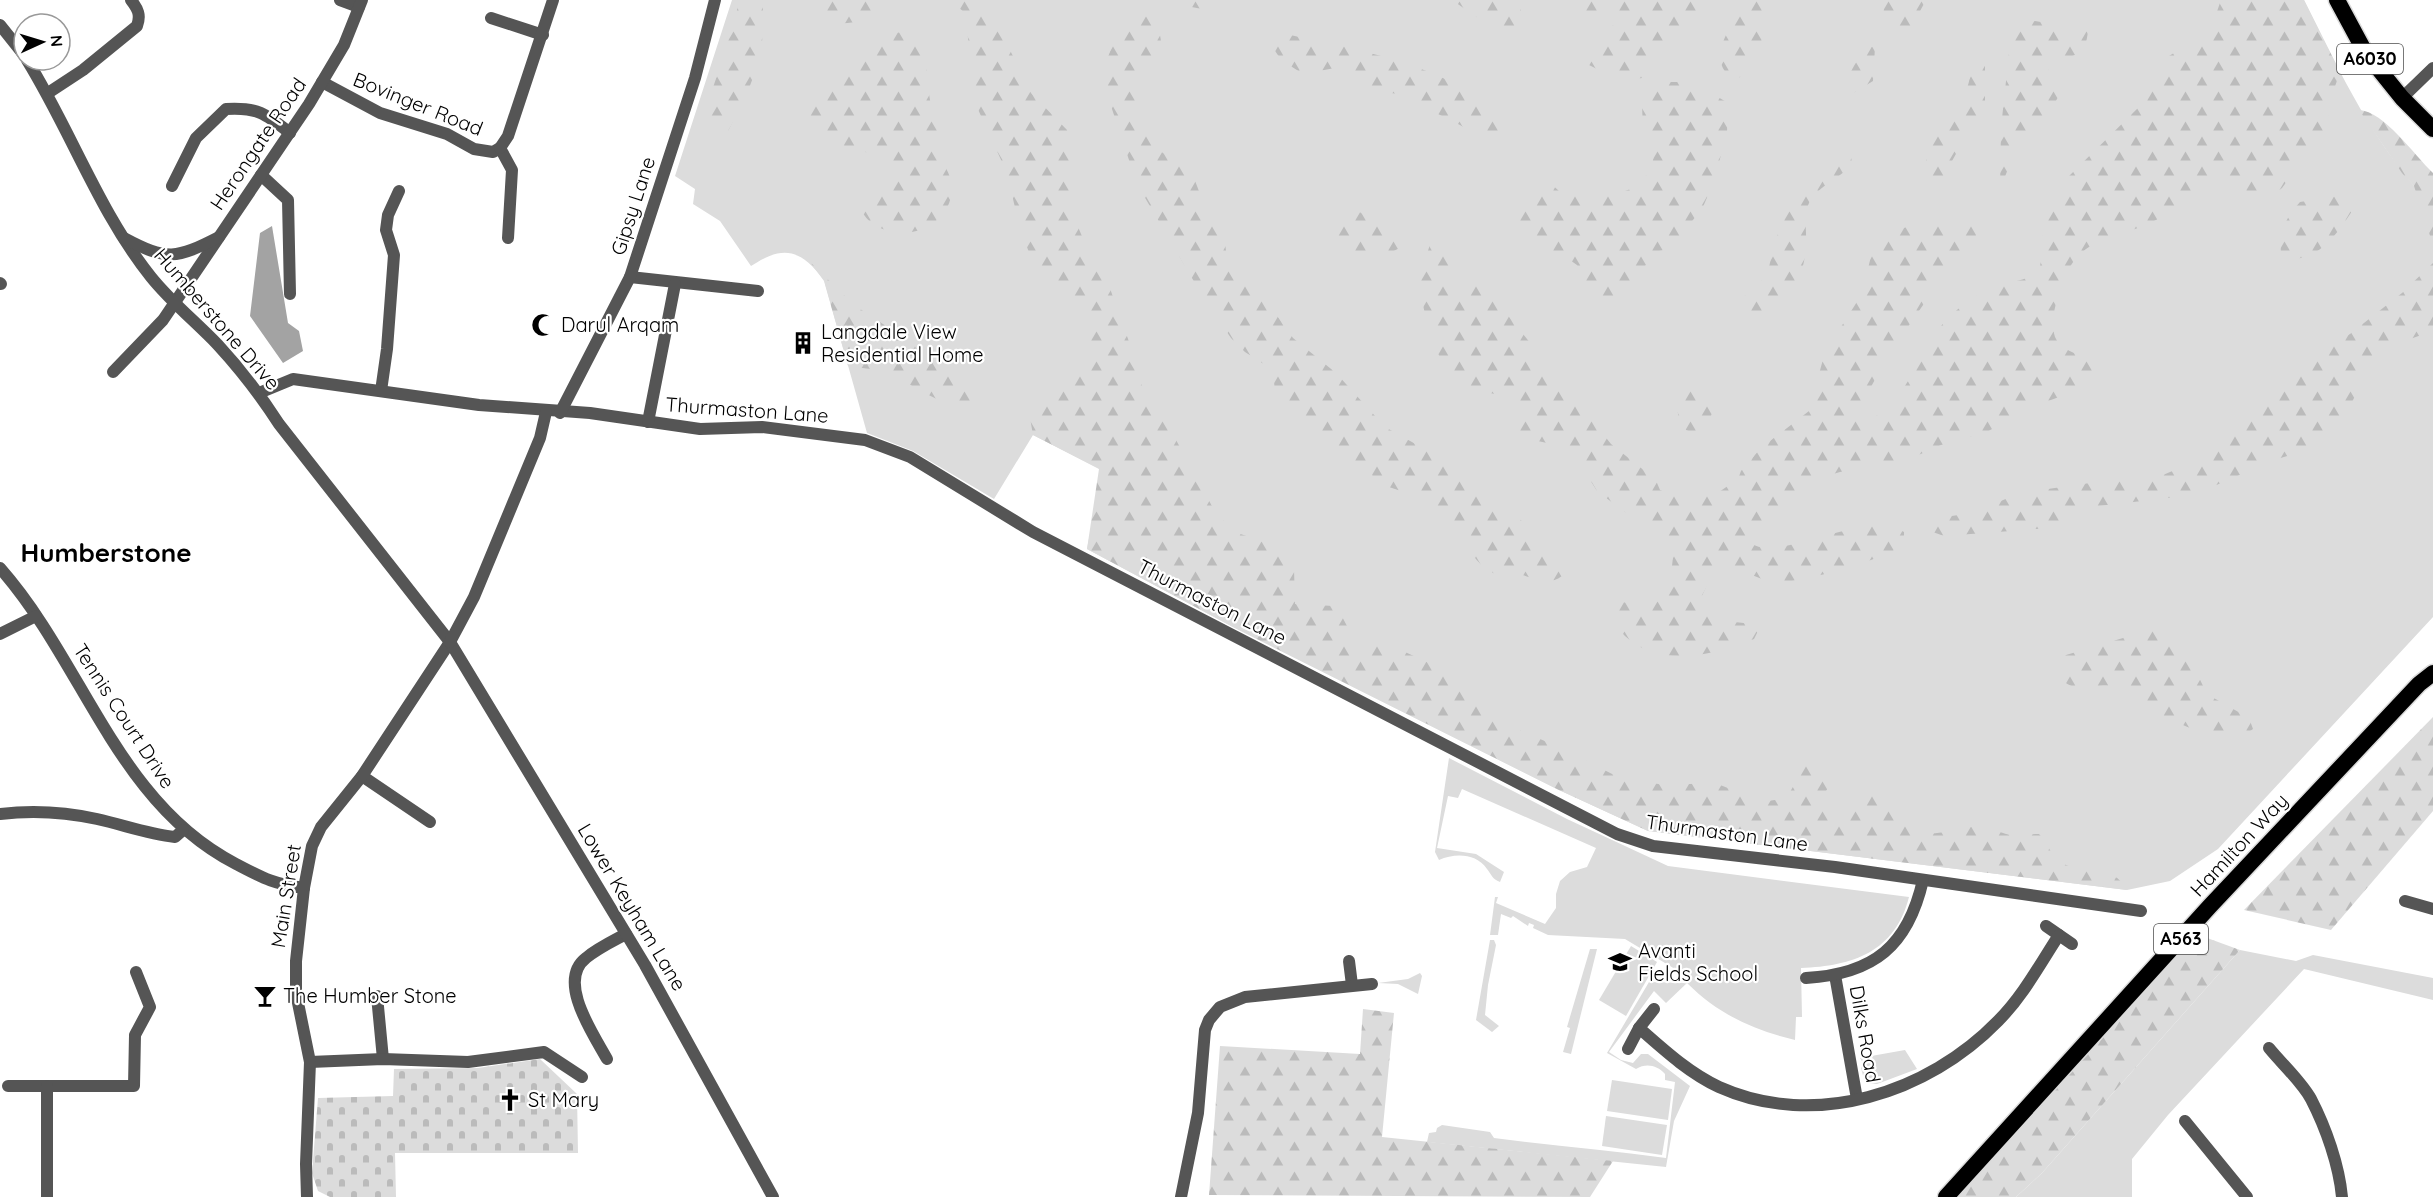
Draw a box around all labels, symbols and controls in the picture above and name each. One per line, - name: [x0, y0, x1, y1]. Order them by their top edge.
- north arrow: [12, 12, 72, 72]
- text: N: [47, 34, 67, 48]
- road number: A6030: [2337, 44, 2403, 74]
- street label: Bovinger Road: [350, 66, 487, 141]
- street label: Herongate Road: [204, 73, 311, 215]
- street label: Gipsy Lane: [605, 153, 660, 258]
- street label: Humberstone Drive: [149, 243, 286, 395]
- mosque icon: Darul Arqam: [530, 312, 556, 338]
- place label: Darul Arqam: [561, 312, 679, 337]
- place label: Langdale View Residential Home: [821, 319, 984, 367]
- building icon: Langdale View Residential Home: [790, 330, 816, 356]
- street label: Thurmaston Lane: [665, 391, 830, 428]
- district label: Humberstone: [21, 536, 191, 569]
- street label: Thurmaston Lane: [1134, 553, 1291, 650]
- street label: Tennis Court Drive: [68, 639, 181, 793]
- street label: Hamilton Way: [2184, 788, 2293, 901]
- street label: Thurmaston Lane: [1644, 809, 1810, 856]
- street label: Lower Keyham Lane: [573, 819, 692, 995]
- street label: Main Street: [265, 842, 306, 950]
- road number: A563: [2154, 924, 2208, 954]
- place label: Avanti Fields School: [1638, 938, 1758, 986]
- school or university icon: Avanti Fields School: [1607, 949, 1633, 975]
- bar icon: The Humber Stone: [252, 983, 278, 1009]
- place label: The Humber Stone: [283, 983, 457, 1008]
- street label: Dilks Road: [1845, 983, 1886, 1085]
- church icon: St Mary: [497, 1087, 523, 1113]
- place label: St Mary: [528, 1087, 599, 1112]

